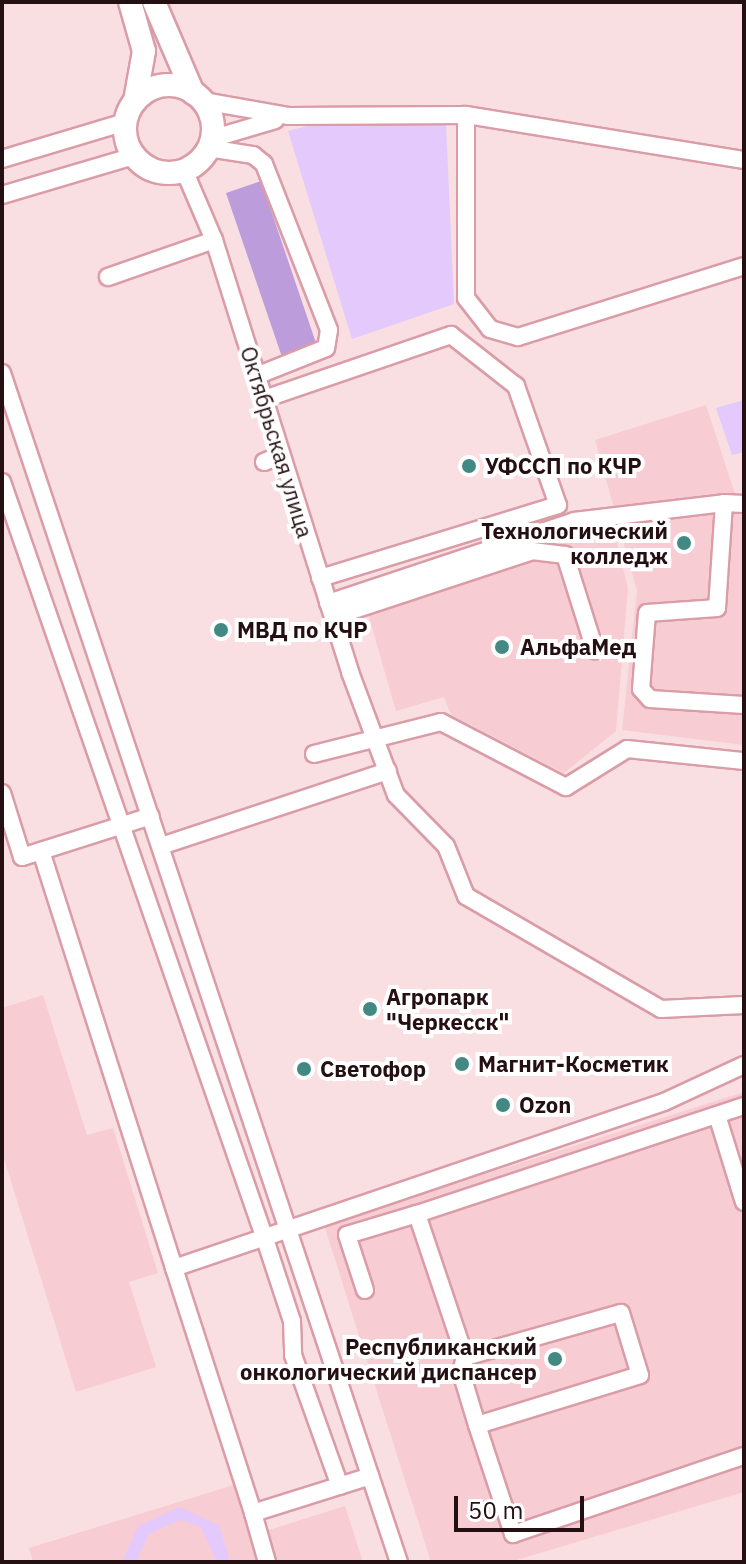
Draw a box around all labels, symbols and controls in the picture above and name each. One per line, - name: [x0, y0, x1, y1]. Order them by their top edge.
- street label: Октябрьская улица: [235, 343, 319, 541]
- place label: УФССП по КЧР: [485, 453, 642, 479]
- marker: УФССП по КЧР: [460, 457, 478, 475]
- place label: Технологический колледж: [481, 517, 668, 568]
- marker: Технологический колледж: [675, 534, 693, 552]
- place label: МВД по КЧР: [237, 617, 368, 643]
- marker: МВД по КЧР: [212, 621, 230, 639]
- place label: АльфаМед: [520, 634, 636, 660]
- marker: АльфаМед: [491, 636, 513, 658]
- place label: Агропарк "Черкесск": [386, 983, 509, 1034]
- marker: Агропарк "Черкесск": [361, 1000, 379, 1018]
- place label: Магнит-Косметик: [478, 1051, 669, 1077]
- marker: Магнит-Косметик: [453, 1055, 471, 1073]
- place label: Светофор: [320, 1056, 426, 1082]
- marker: Светофор: [295, 1060, 313, 1078]
- place label: Ozon: [519, 1092, 571, 1118]
- marker: Ozon: [494, 1096, 512, 1114]
- place label: Республиканский онкологический диспансер: [240, 1333, 537, 1384]
- marker: Республиканский онкологический диспансер: [544, 1348, 566, 1370]
- scale bar: [458, 1480, 588, 1530]
- text: 50 m: [468, 1494, 523, 1526]

